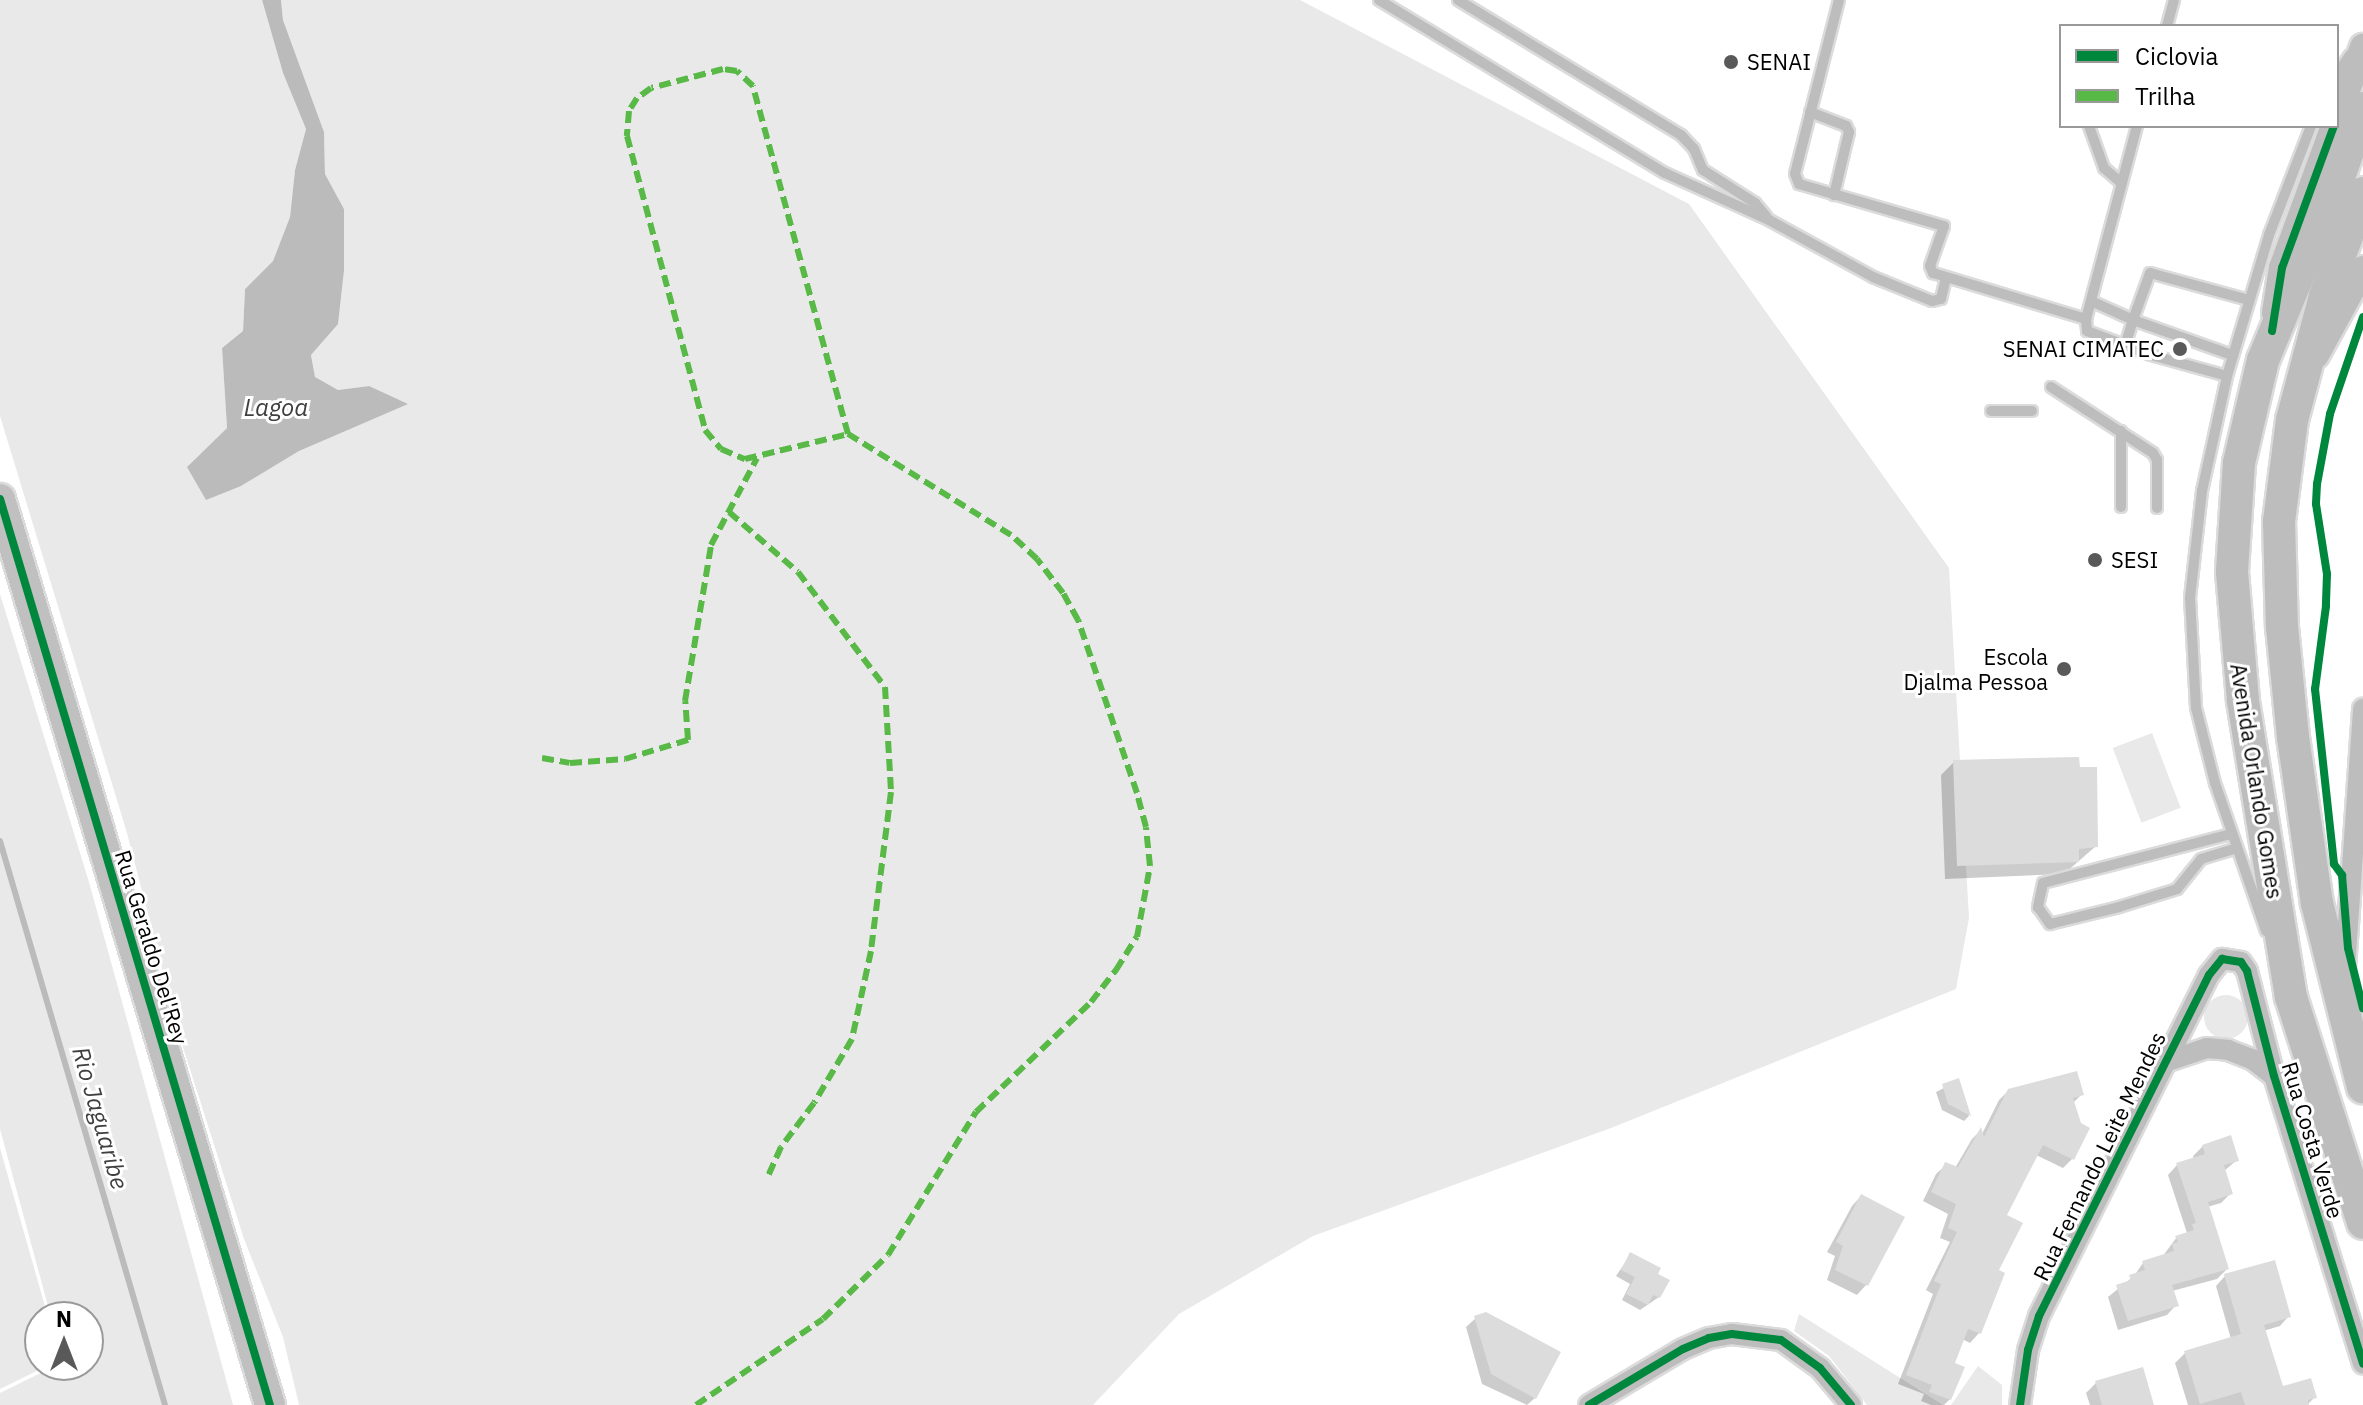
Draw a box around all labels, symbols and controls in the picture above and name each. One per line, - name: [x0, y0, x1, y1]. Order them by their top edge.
- legend: [2059, 24, 2339, 128]
- text: Ciclovia: [2135, 40, 2218, 72]
- place label: SENAI: [1747, 49, 1811, 75]
- marker: SENAI: [1722, 53, 1740, 71]
- text: Trilha: [2135, 80, 2195, 112]
- place label: SENAI CIMATEC: [2003, 336, 2164, 362]
- marker: SENAI CIMATEC: [2171, 340, 2189, 358]
- water label: Lagoa: [244, 394, 308, 422]
- place label: SESI: [2111, 547, 2158, 573]
- marker: SESI: [2086, 551, 2104, 569]
- place label: Escola Djalma Pessoa: [1904, 643, 2048, 694]
- marker: Escola Djalma Pessoa: [2055, 660, 2073, 678]
- street label: Avenida Orlando Gomes: [2225, 661, 2289, 901]
- street label: Rua Geraldo Del'Rey: [110, 847, 194, 1047]
- street label: Rua Fernando Leite Mendes: [2027, 1027, 2171, 1285]
- water label: Rio Jaguaribe: [66, 1043, 134, 1193]
- street label: Rua Costa Verde: [2277, 1059, 2349, 1221]
- north arrow: [24, 1301, 104, 1381]
- text: N: [56, 1304, 72, 1333]

